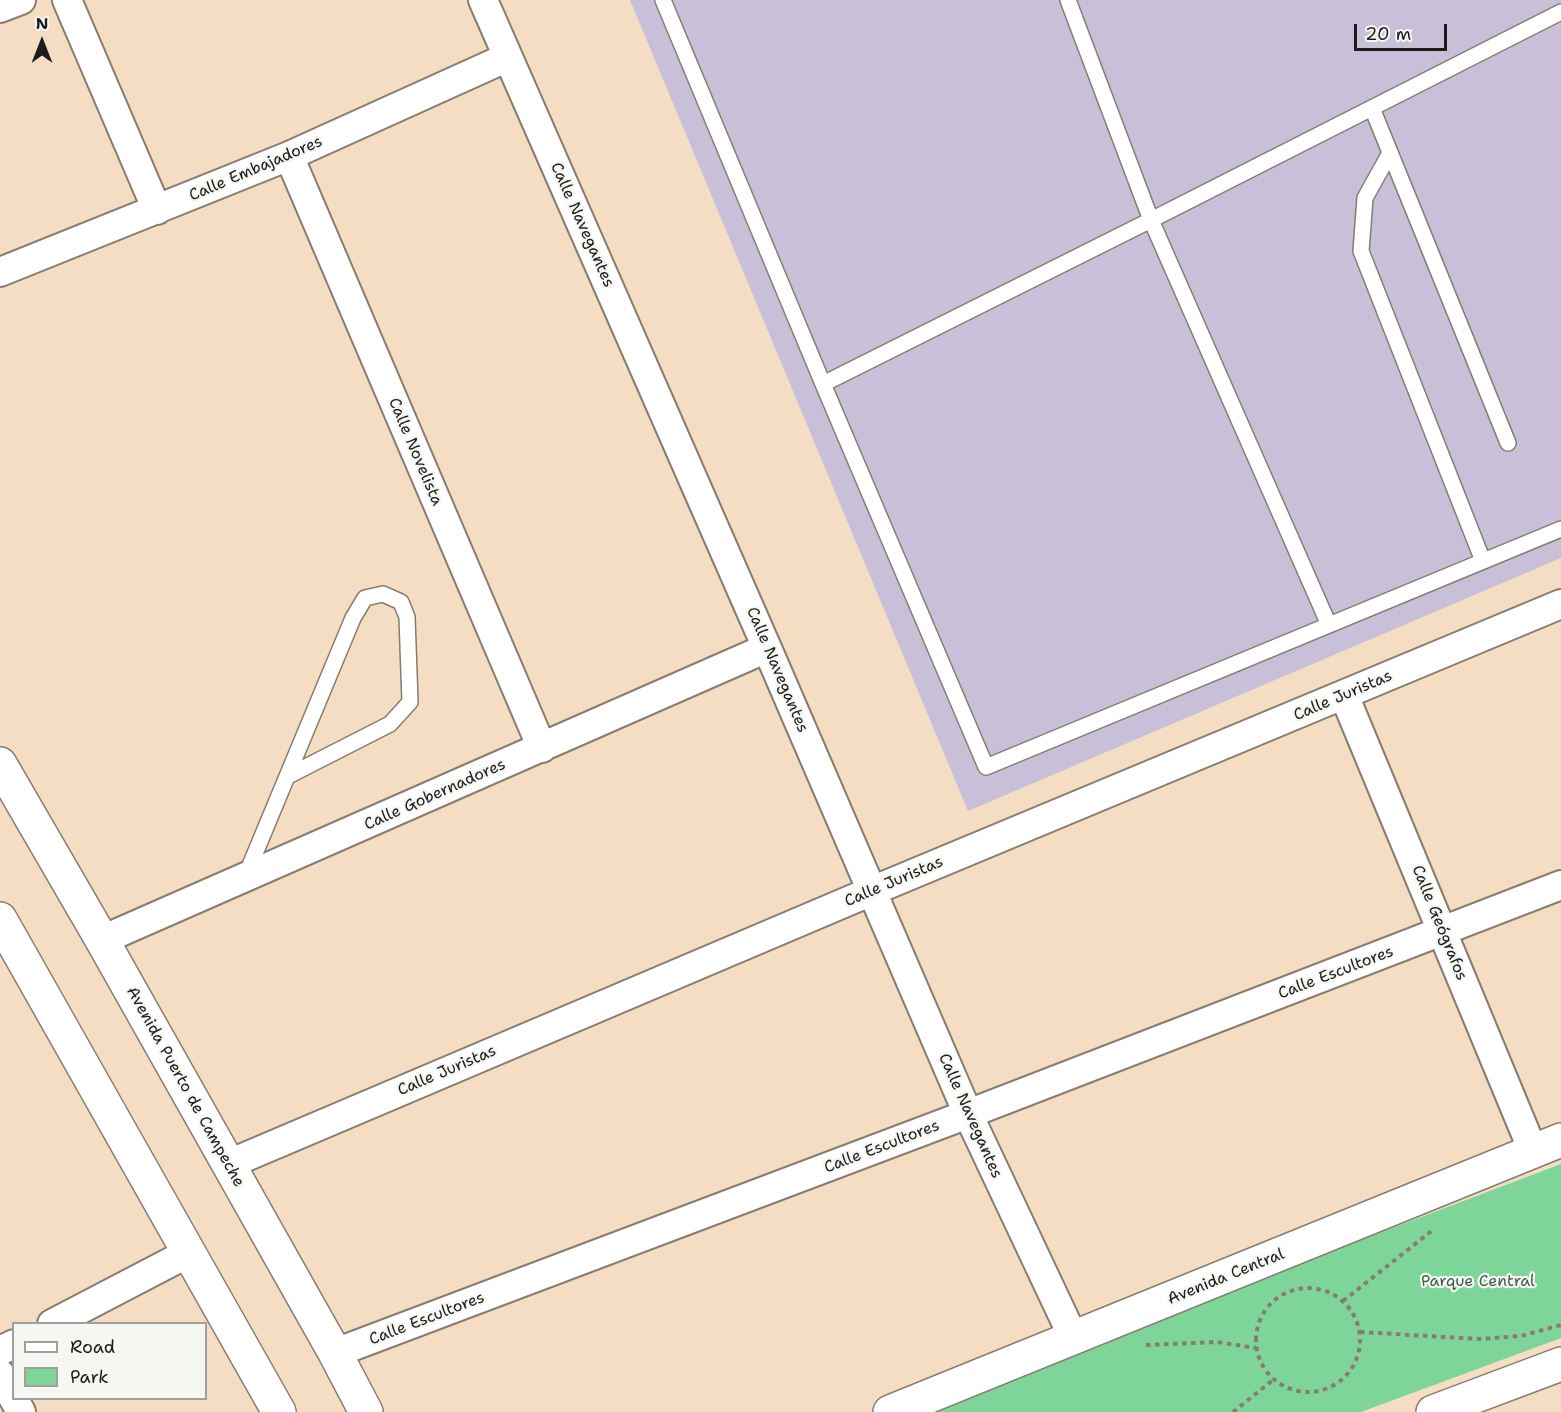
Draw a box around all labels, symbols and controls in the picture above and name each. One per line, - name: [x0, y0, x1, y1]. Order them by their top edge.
- north arrow: [12, 12, 72, 72]
- scale bar: [1357, 12, 1450, 50]
- text: N: [36, 13, 48, 34]
- text: 20 m: [1365, 22, 1411, 46]
- street label: Calle Embajadores: [186, 132, 326, 206]
- street label: Calle Navegantes: [546, 160, 618, 290]
- street label: Calle Novelista: [384, 395, 446, 509]
- street label: Calle Navegantes: [742, 604, 812, 736]
- street label: Calle Juristas: [1291, 667, 1395, 725]
- street label: Calle Gobernadores: [361, 755, 509, 835]
- street label: Calle Juristas: [842, 853, 946, 911]
- street label: Calle Geógrafos: [1407, 863, 1471, 983]
- street label: Calle Escultores: [1276, 942, 1396, 1004]
- street label: Avenida Puerto de Campeche: [122, 983, 248, 1191]
- street label: Calle Juristas: [395, 1042, 499, 1100]
- street label: Calle Navegantes: [934, 1051, 1006, 1181]
- street label: Calle Escultores: [822, 1116, 942, 1178]
- street label: Avenida Central: [1165, 1245, 1287, 1309]
- park label: Parque Central: [1421, 1272, 1535, 1292]
- street label: Calle Escultores: [367, 1288, 487, 1350]
- legend: [12, 1322, 207, 1400]
- text: Road: [70, 1335, 115, 1359]
- text: Park: [70, 1365, 109, 1389]

